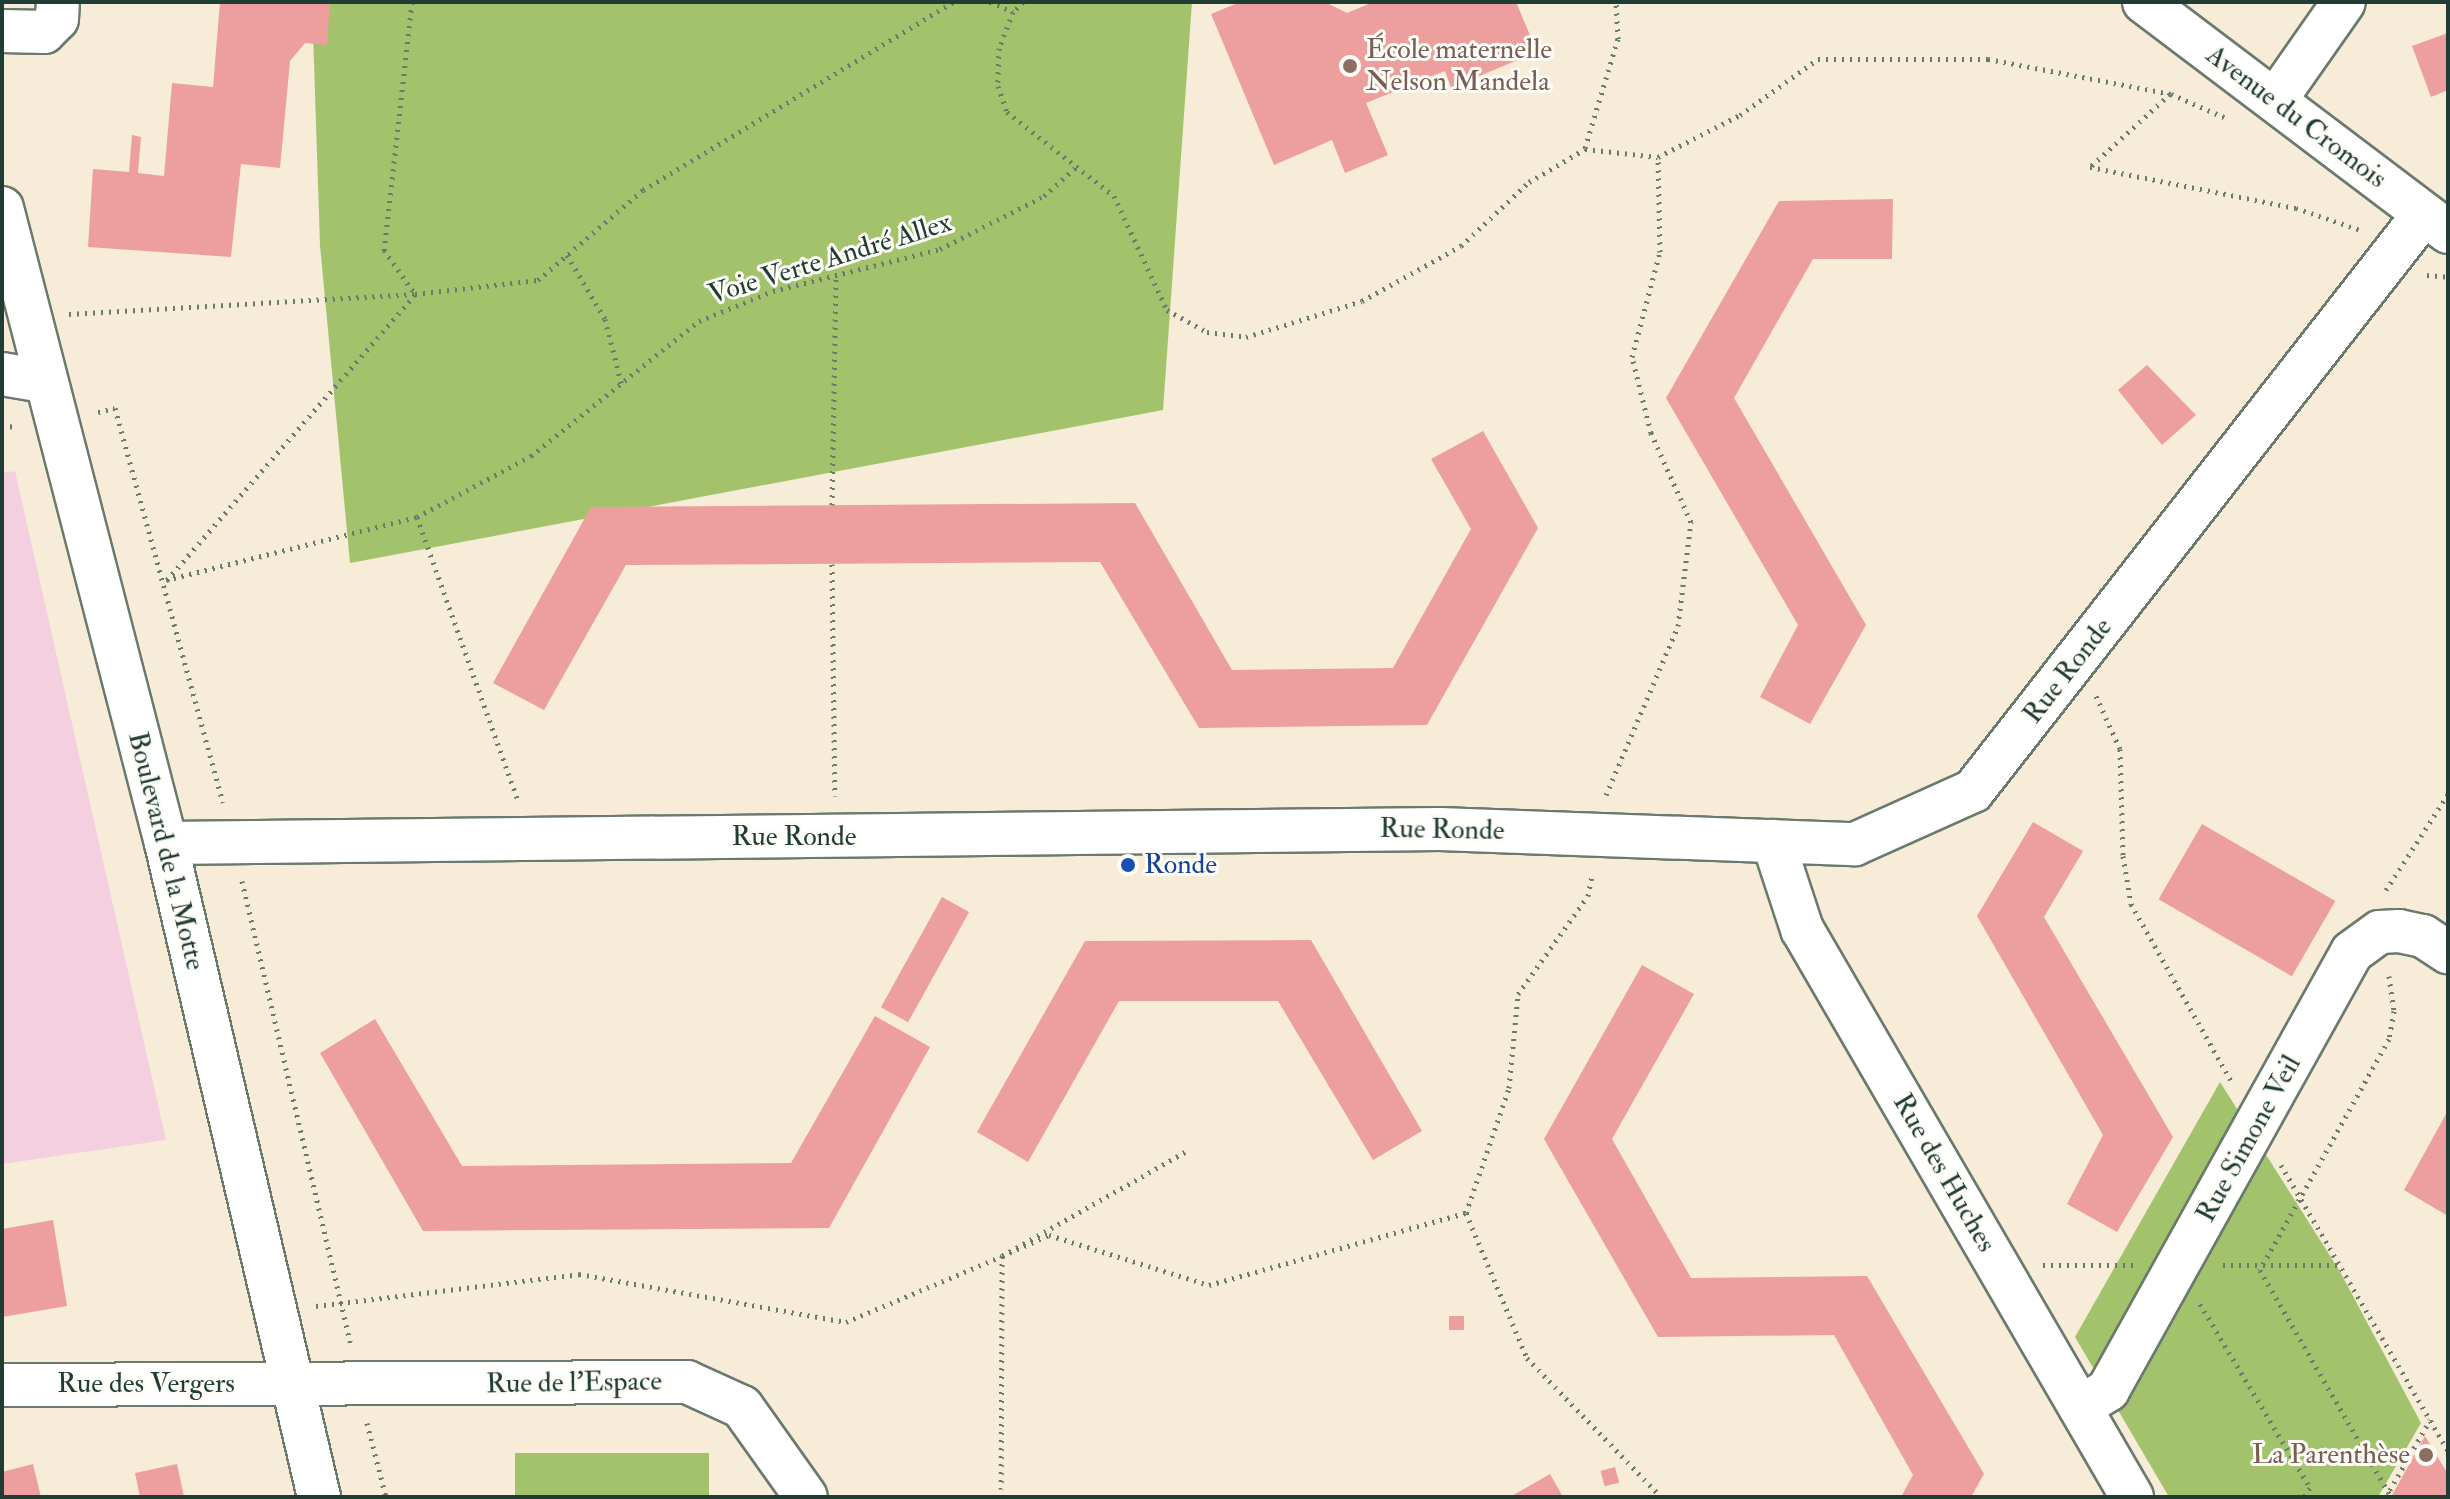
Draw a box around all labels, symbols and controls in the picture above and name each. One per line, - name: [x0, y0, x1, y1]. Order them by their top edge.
- place label: École maternelle Nelson Mandela: [1366, 33, 1552, 99]
- street label: Avenue du Cromois: [2199, 38, 2393, 196]
- marker: École maternelle Nelson Mandela: [1341, 57, 1359, 75]
- street label: Voie Verte André Allex: [705, 206, 955, 312]
- street label: Rue Ronde: [2016, 611, 2120, 731]
- street label: Boulevard de la Motte: [120, 728, 212, 974]
- street label: Rue Ronde: [1379, 812, 1505, 848]
- street label: Rue Ronde: [732, 820, 856, 854]
- place label: Ronde: [1144, 848, 1217, 882]
- marker: Ronde: [1119, 856, 1137, 874]
- street label: Rue Simone Veil: [2189, 1050, 2309, 1228]
- street label: Rue des Huches: [1885, 1088, 2003, 1258]
- street label: Rue de l'Espace: [486, 1365, 662, 1401]
- street label: Rue des Vergers: [57, 1367, 235, 1401]
- place label: La Parenthèse: [2252, 1438, 2410, 1472]
- marker: La Parenthèse: [2417, 1446, 2435, 1464]

